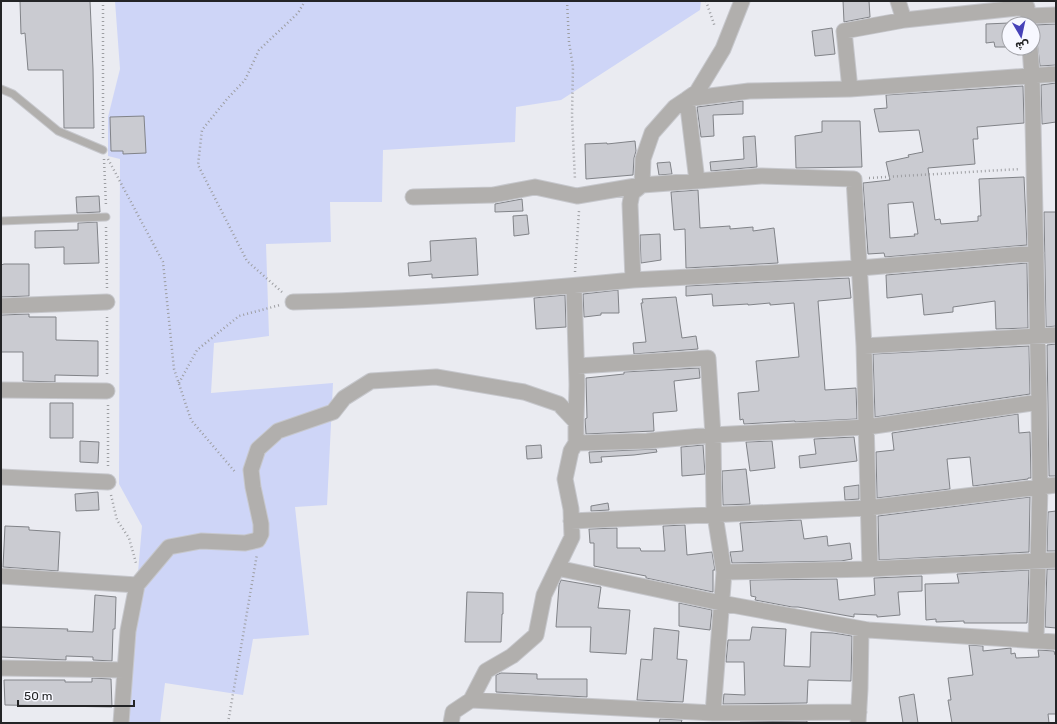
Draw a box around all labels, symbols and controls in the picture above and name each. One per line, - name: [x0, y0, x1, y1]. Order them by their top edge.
- north arrow: [1001, 16, 1041, 56]
- text: ش: [1015, 38, 1030, 53]
- scale bar: [18, 682, 134, 708]
- text: 50 m: [24, 689, 52, 703]

